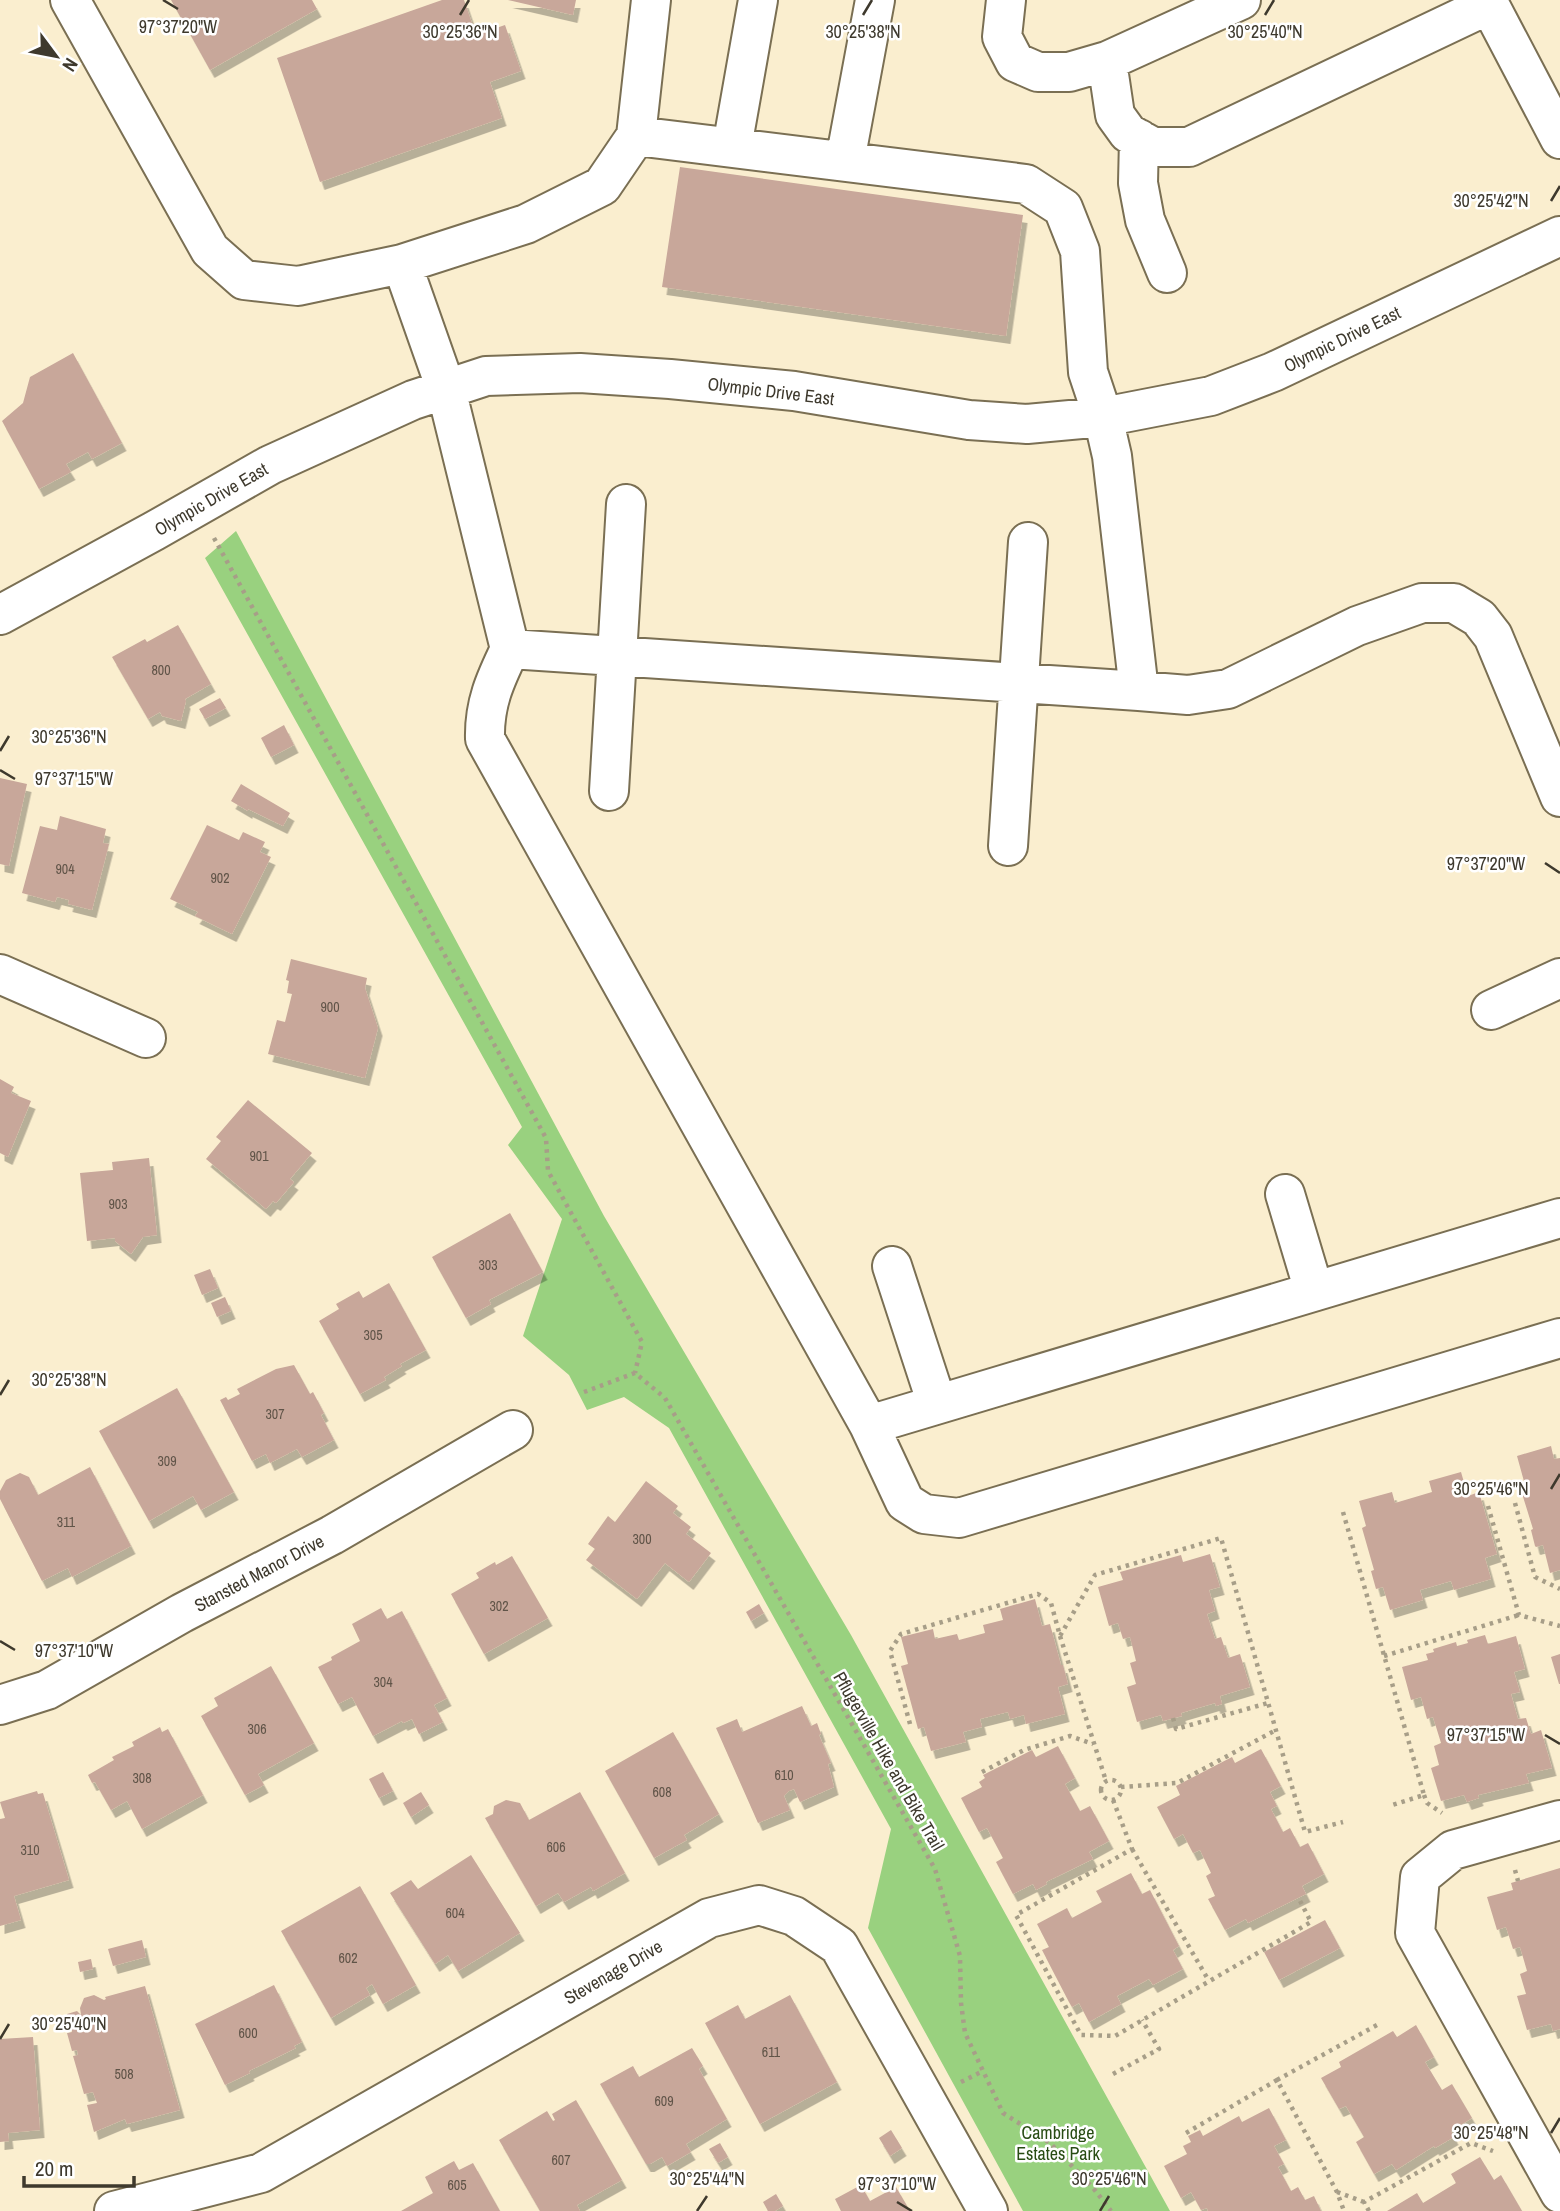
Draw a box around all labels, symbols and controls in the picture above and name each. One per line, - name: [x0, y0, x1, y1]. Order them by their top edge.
- text: 97°37'20"W: [139, 14, 217, 39]
- text: 30°25'36"N: [422, 19, 498, 44]
- text: 30°25'38"N: [825, 19, 901, 44]
- text: 30°25'40"N: [1227, 19, 1303, 44]
- north arrow: [21, 21, 91, 91]
- text: N: [56, 53, 84, 77]
- text: 30°25'42"N: [1453, 188, 1529, 213]
- street label: Olympic Drive East: [1279, 300, 1405, 378]
- street label: Olympic Drive East: [706, 371, 836, 411]
- street label: Olympic Drive East: [150, 456, 272, 542]
- house number: 800: [151, 661, 171, 679]
- text: 30°25'36"N: [31, 724, 107, 749]
- text: 97°37'15"W: [35, 766, 113, 791]
- text: 97°37'20"W: [1447, 851, 1525, 876]
- house number: 904: [55, 860, 75, 878]
- house number: 902: [210, 869, 230, 887]
- house number: 900: [320, 998, 340, 1016]
- house number: 901: [249, 1147, 269, 1165]
- house number: 903: [108, 1195, 128, 1213]
- house number: 303: [478, 1256, 498, 1274]
- house number: 305: [363, 1326, 383, 1344]
- text: 30°25'38"N: [31, 1367, 107, 1392]
- house number: 307: [265, 1405, 285, 1423]
- house number: 309: [157, 1452, 177, 1470]
- text: 30°25'46"N: [1453, 1476, 1529, 1501]
- house number: 311: [57, 1513, 76, 1531]
- street label: Stansted Manor Drive: [190, 1528, 328, 1618]
- house number: 300: [632, 1530, 652, 1548]
- house number: 302: [489, 1597, 509, 1615]
- text: 97°37'10"W: [35, 1638, 113, 1663]
- street label: Pflugerville Hike and Bike Trail: [828, 1667, 950, 1855]
- house number: 304: [373, 1673, 393, 1691]
- house number: 306: [247, 1720, 267, 1738]
- text: 97°37'15"W: [1447, 1722, 1525, 1747]
- house number: 610: [774, 1766, 794, 1784]
- house number: 308: [132, 1769, 152, 1787]
- house number: 608: [652, 1783, 672, 1801]
- house number: 606: [546, 1838, 566, 1856]
- house number: 310: [20, 1841, 40, 1859]
- house number: 604: [445, 1904, 465, 1922]
- street label: Stevenage Drive: [559, 1934, 667, 2010]
- house number: 602: [338, 1949, 358, 1967]
- text: 30°25'40"N: [31, 2011, 107, 2036]
- house number: 600: [238, 2024, 258, 2042]
- house number: 611: [762, 2043, 781, 2061]
- house number: 508: [114, 2065, 134, 2083]
- house number: 609: [654, 2092, 674, 2110]
- park label: Cambridge Estates Park: [1016, 2120, 1100, 2166]
- text: 30°25'48"N: [1453, 2120, 1529, 2145]
- scale bar: [24, 2144, 135, 2188]
- house number: 607: [551, 2151, 571, 2169]
- text: 20 m: [35, 2154, 73, 2183]
- text: 30°25'44"N: [669, 2166, 745, 2191]
- text: 30°25'46"N: [1071, 2166, 1147, 2191]
- text: 97°37'10"W: [858, 2171, 936, 2196]
- house number: 605: [447, 2176, 467, 2194]

